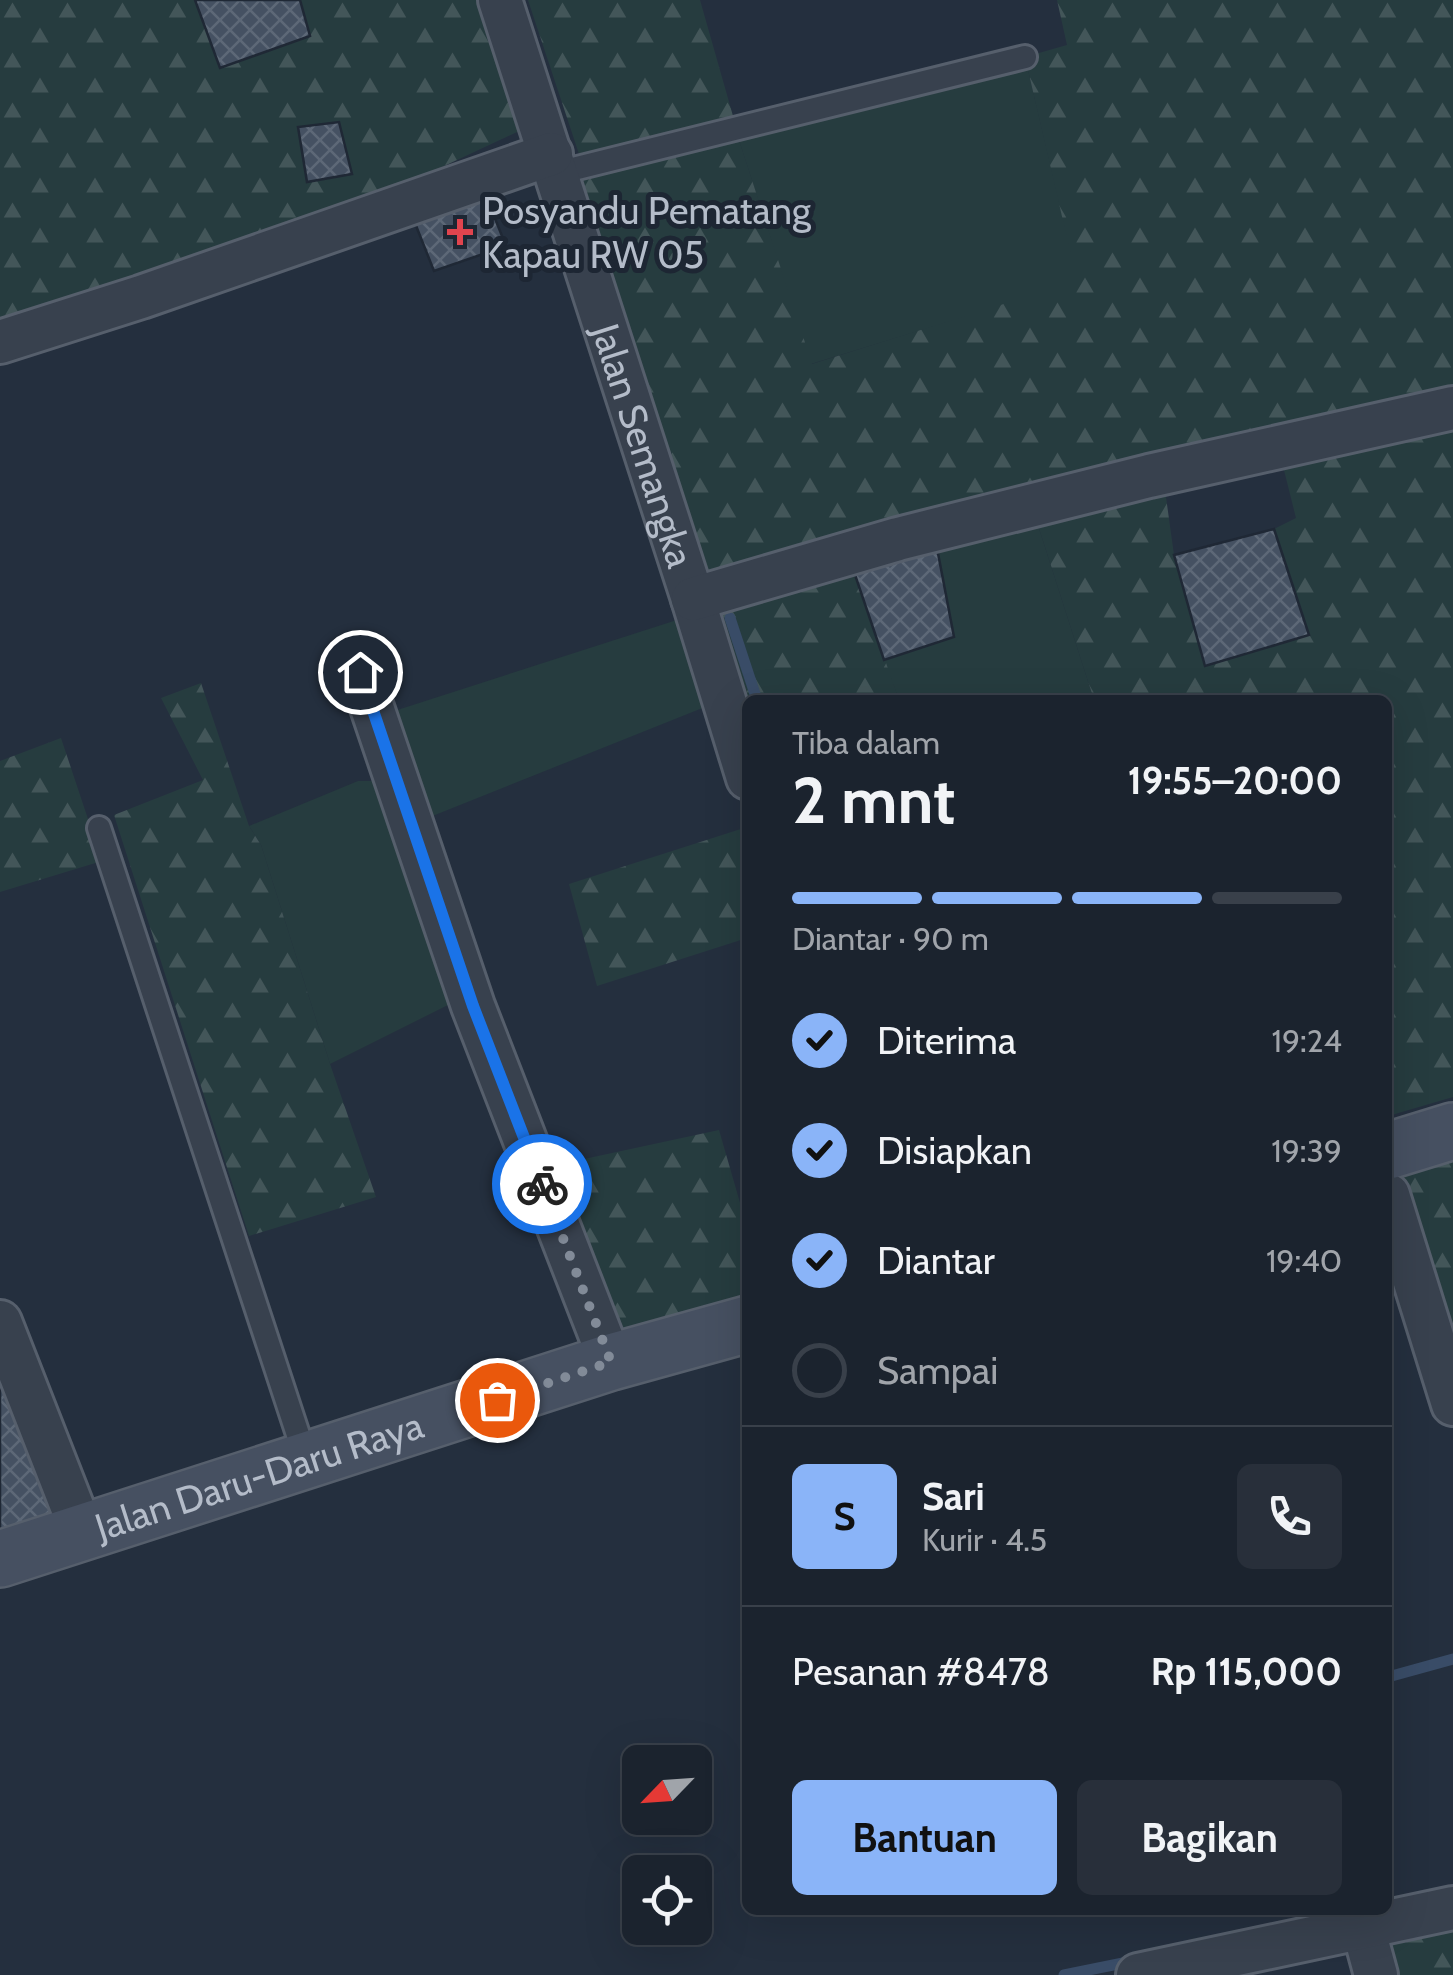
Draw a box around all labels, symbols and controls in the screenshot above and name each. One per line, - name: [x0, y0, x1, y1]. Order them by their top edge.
- place label: Posyandu Pematang Kapau RW 05: [482, 187, 812, 278]
- marker: Posyandu Pematang Kapau RW 05: [447, 219, 473, 245]
- street label: Jalan Semangka: [582, 317, 705, 573]
- pin: [318, 630, 403, 715]
- icon: home: [333, 645, 388, 700]
- text: Tiba dalam: [792, 723, 940, 762]
- text: 19:55–20:00: [1128, 757, 1342, 804]
- text: 2 mnt: [792, 760, 955, 839]
- text: Diantar · 90 m: [792, 919, 989, 958]
- icon: check: [792, 1013, 847, 1068]
- text: Diterima: [877, 1017, 1016, 1064]
- text: 19:24: [1271, 1021, 1342, 1060]
- icon: check: [792, 1123, 847, 1178]
- text: Disiapkan: [877, 1127, 1032, 1174]
- text: 19:39: [1271, 1131, 1342, 1170]
- courier: [492, 1134, 592, 1234]
- icon: bike: [515, 1157, 570, 1212]
- icon: check: [792, 1233, 847, 1288]
- text: Diantar: [877, 1237, 995, 1284]
- text: 19:40: [1266, 1241, 1342, 1280]
- text: Sampai: [877, 1347, 998, 1394]
- pin: [455, 1358, 540, 1443]
- icon: bag: [470, 1373, 525, 1428]
- street label: Jalan Daru-Daru Raya: [88, 1401, 429, 1551]
- button: phone: [1237, 1464, 1342, 1569]
- text: Sari: [922, 1473, 985, 1520]
- text: S: [833, 1493, 856, 1540]
- text: Kurir · 4.5: [922, 1520, 1047, 1559]
- text: Pesanan #8478: [792, 1648, 1050, 1695]
- text: Rp 115,000: [1151, 1648, 1342, 1695]
- north arrow: [622, 1745, 712, 1835]
- map controls: [622, 1745, 712, 1945]
- button: Bantuan: [792, 1780, 1057, 1895]
- button: Bagikan: [1077, 1780, 1342, 1895]
- button: locate: [622, 1855, 712, 1945]

